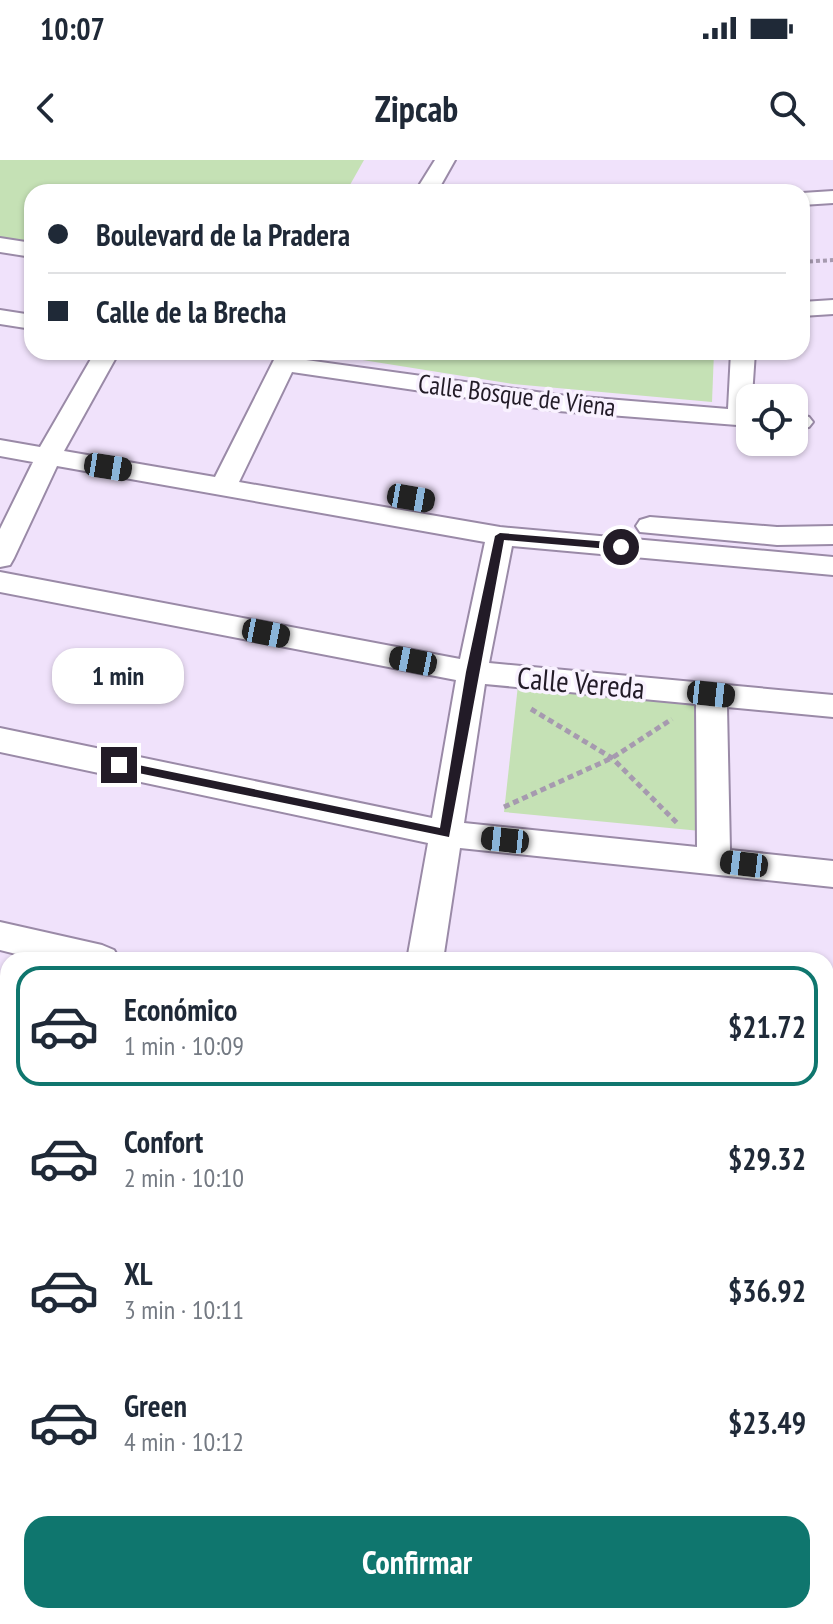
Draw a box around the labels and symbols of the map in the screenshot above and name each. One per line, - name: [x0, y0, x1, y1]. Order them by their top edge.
- street label: Calle Bosque de Viena: [416, 367, 618, 423]
- car: [82, 451, 134, 483]
- car: [385, 482, 437, 514]
- route start: [603, 529, 639, 565]
- car: [240, 617, 292, 649]
- car: [387, 645, 439, 677]
- callout: 1 min: [53, 649, 185, 705]
- street label: Calle Vereda: [516, 657, 646, 707]
- car: [686, 680, 736, 708]
- route end: [101, 747, 137, 783]
- car: [480, 826, 530, 854]
- car: [719, 849, 769, 879]

